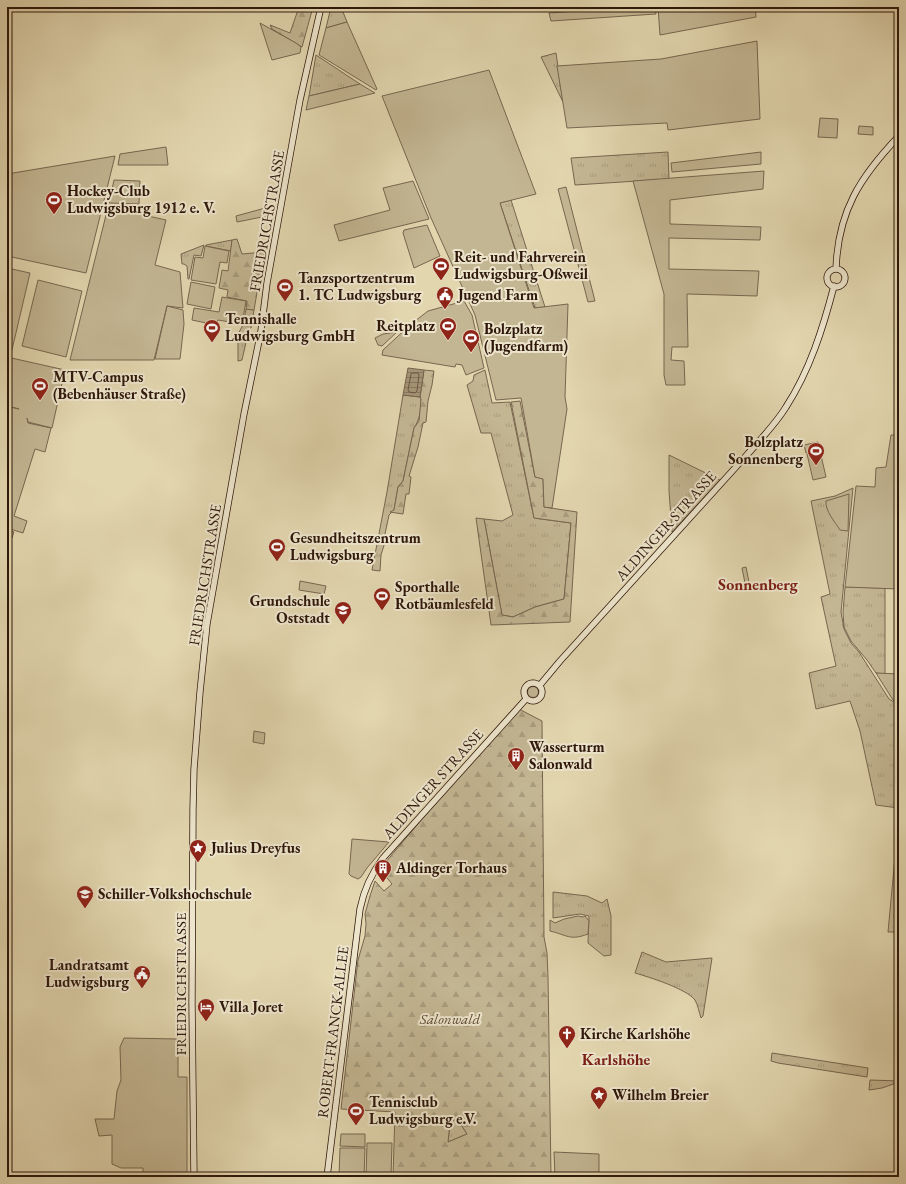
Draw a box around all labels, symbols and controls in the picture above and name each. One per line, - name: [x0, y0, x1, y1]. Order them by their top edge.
- street label: FRIEDRICHSTRASSE: [245, 148, 288, 293]
- place label: Hockey-Club Ludwigsburg 1912 e. V.: [67, 181, 216, 217]
- sports icon: Hockey-Club Ludwigsburg 1912 e. V.: [44, 190, 64, 215]
- place label: Reit- und Fahrverein Ludwigsburg-Oßweil: [454, 247, 589, 283]
- sports icon: Reit- und Fahrverein Ludwigsburg-Oßweil: [431, 256, 451, 281]
- place label: Tanzsportzentrum 1. TC Ludwigsburg: [298, 268, 422, 304]
- sports icon: Tanzsportzentrum 1. TC Ludwigsburg: [275, 277, 295, 302]
- public building icon: Jugend Farm: [435, 285, 455, 310]
- place label: Jugend Farm: [456, 285, 538, 304]
- place label: Tennishalle Ludwigsburg GmbH: [225, 309, 355, 345]
- place label: Reitplatz: [376, 316, 435, 335]
- sports icon: Reitplatz: [438, 316, 458, 341]
- sports icon: Tennishalle Ludwigsburg GmbH: [202, 318, 222, 343]
- place label: Bolzplatz (Jugendfarm): [484, 319, 569, 355]
- sports icon: Bolzplatz (Jugendfarm): [461, 328, 481, 353]
- place label: MTV-Campus (Bebenhäuser Straße): [53, 367, 186, 403]
- sports icon: MTV-Campus (Bebenhäuser Straße): [30, 376, 50, 401]
- place label: Bolzplatz Sonnenberg: [728, 432, 803, 468]
- sports icon: Bolzplatz Sonnenberg: [806, 441, 826, 466]
- street label: ALDINGER STRASSE: [611, 466, 720, 585]
- street label: FRIEDRICHSTRASSE: [184, 502, 225, 647]
- place label: Gesundheitszentrum Ludwigsburg: [290, 528, 421, 564]
- sports icon: Gesundheitszentrum Ludwigsburg: [267, 537, 287, 562]
- district label: Sonnenberg: [718, 574, 799, 595]
- place label: Sporthalle Rotbäumlesfeld: [395, 577, 494, 613]
- sports icon: Sporthalle Rotbäumlesfeld: [372, 586, 392, 611]
- place label: Grundschule Oststadt: [250, 591, 330, 627]
- school or university icon: Grundschule Oststadt: [333, 600, 353, 625]
- street label: ALDINGER STRASSE: [378, 724, 487, 843]
- place label: Wasserturm Salonwald: [529, 737, 605, 773]
- building icon: Wasserturm Salonwald: [506, 746, 526, 771]
- place icon: Julius Dreyfus: [188, 838, 208, 863]
- place label: Julius Dreyfus: [209, 838, 300, 857]
- building icon: Aldinger Torhaus: [373, 858, 393, 883]
- place label: Aldinger Torhaus: [395, 858, 507, 877]
- school or university icon: Schiller-Volkshochschule: [75, 884, 95, 909]
- place label: Schiller-Volkshochschule: [98, 884, 252, 903]
- street label: FRIEDRICHSTRASSE: [171, 912, 190, 1055]
- street label: ROBERT-FRANCK-ALLEE: [313, 944, 353, 1119]
- place label: Landratsamt Ludwigsburg: [45, 955, 129, 991]
- public building icon: Landratsamt Ludwigsburg: [132, 964, 152, 989]
- hotel icon: Villa Joret: [196, 997, 216, 1022]
- place label: Villa Joret: [219, 997, 283, 1016]
- park label: Salonwald: [419, 1009, 480, 1028]
- church icon: Kirche Karlshöhe: [557, 1024, 577, 1049]
- place label: Kirche Karlshöhe: [580, 1024, 690, 1043]
- district label: Karlshöhe: [582, 1049, 651, 1070]
- place icon: Wilhelm Breier: [589, 1085, 609, 1110]
- place label: Wilhelm Breier: [612, 1085, 710, 1104]
- place label: Tennisclub Ludwigsburg e.V.: [369, 1092, 477, 1128]
- sports icon: Tennisclub Ludwigsburg e.V.: [346, 1101, 366, 1126]

